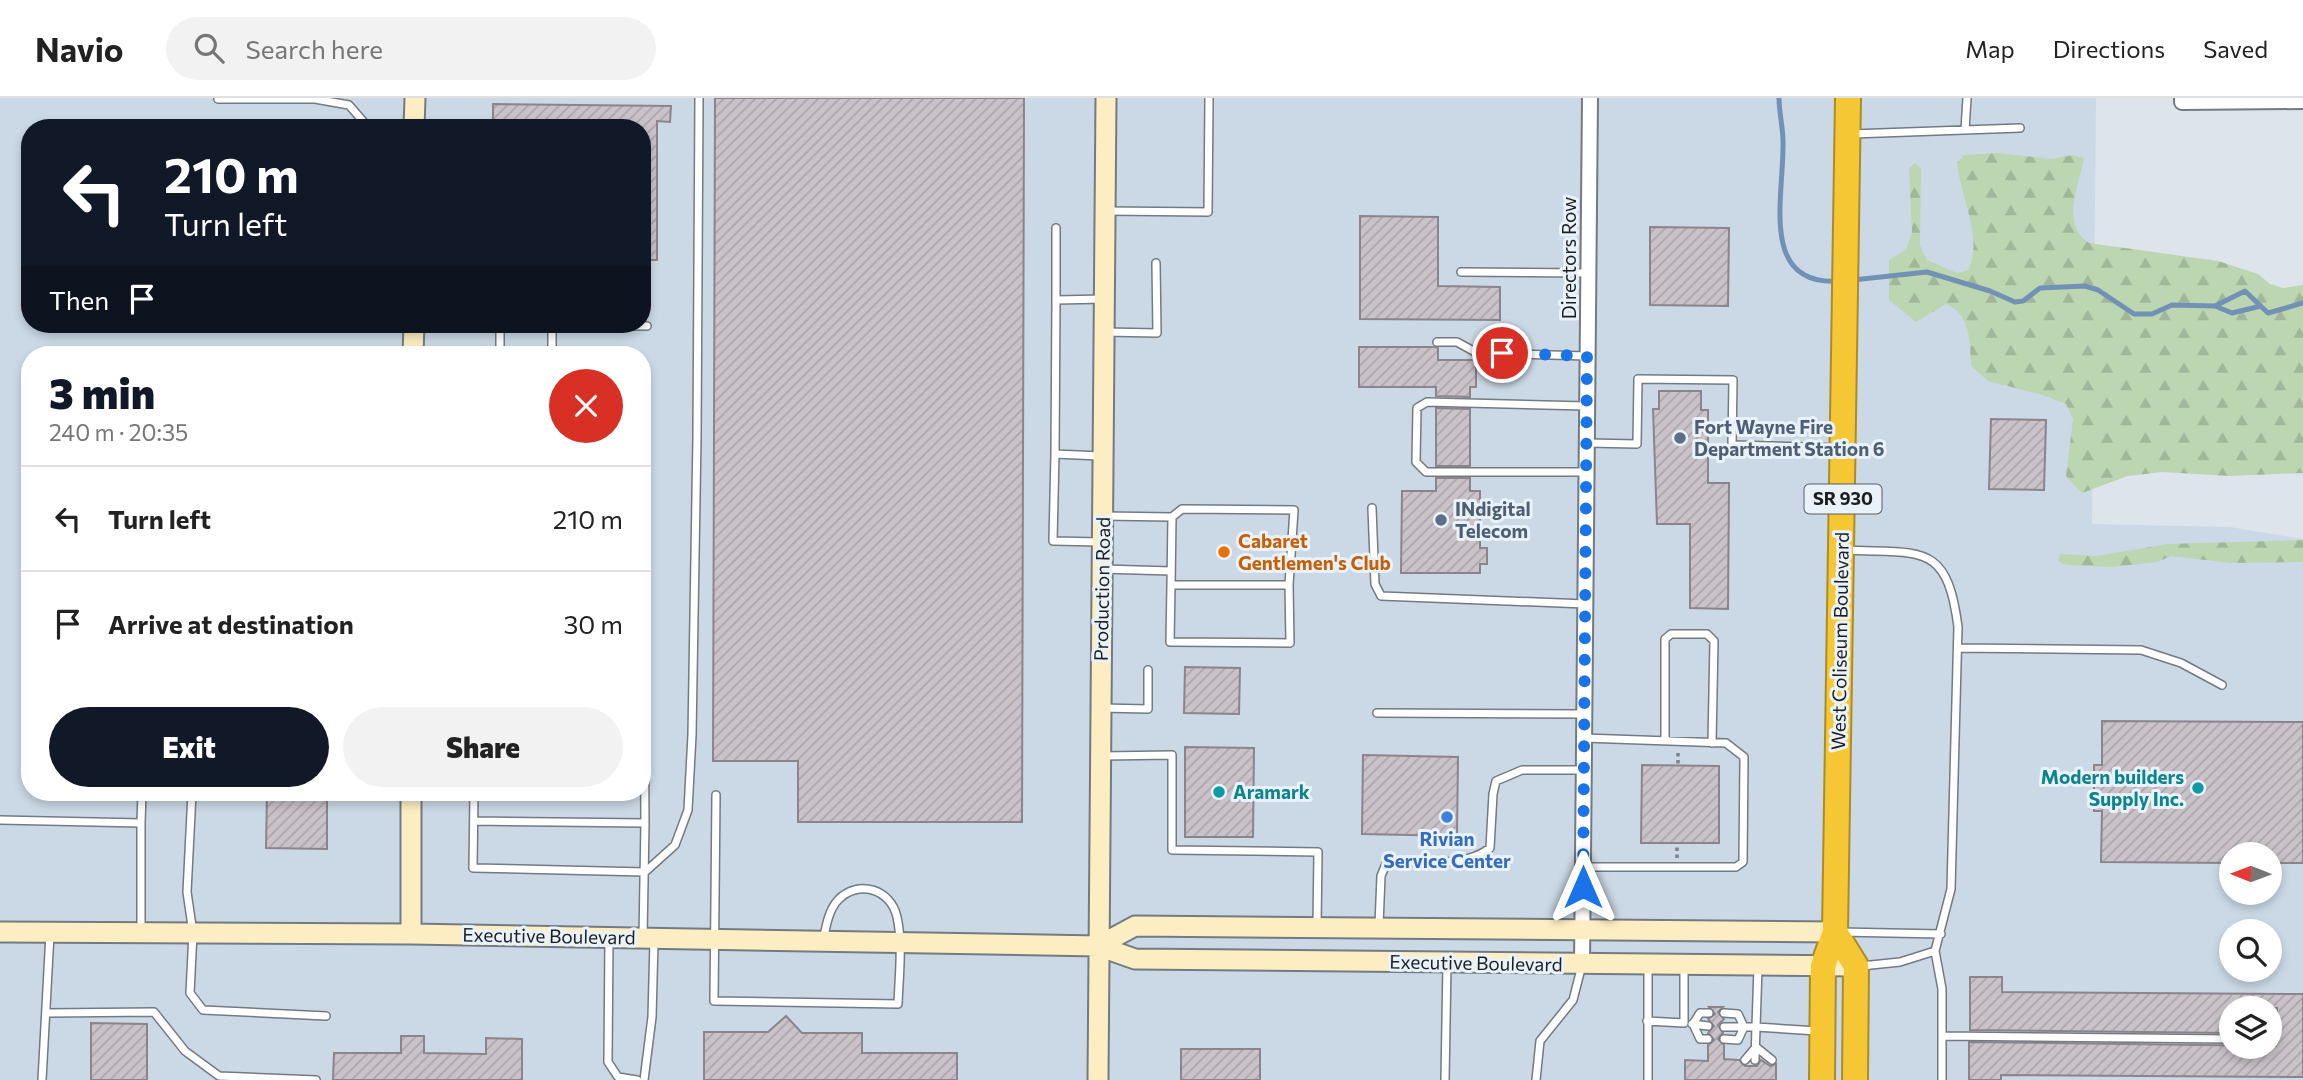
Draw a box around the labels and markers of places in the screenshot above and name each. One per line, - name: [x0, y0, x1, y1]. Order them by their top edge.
- pin: [1472, 323, 1532, 383]
- place label: Fort Wayne Fire Department Station 6: [1694, 415, 1885, 460]
- marker: Fort Wayne Fire Department Station 6: [1672, 430, 1688, 446]
- place label: INdigital Telecom: [1455, 497, 1531, 542]
- marker: INdigital Telecom: [1433, 512, 1449, 528]
- place label: Cabaret Gentlemen's Club: [1238, 529, 1391, 574]
- marker: Cabaret Gentlemen's Club: [1216, 544, 1232, 560]
- place label: Modern builders Supply Inc.: [2041, 765, 2184, 810]
- place label: Aramark: [1233, 780, 1310, 803]
- marker: Modern builders Supply Inc.: [2190, 780, 2206, 796]
- marker: Aramark: [1211, 784, 1227, 800]
- marker: Rivian Service Center: [1439, 809, 1455, 825]
- place label: Rivian Service Center: [1383, 827, 1511, 872]

